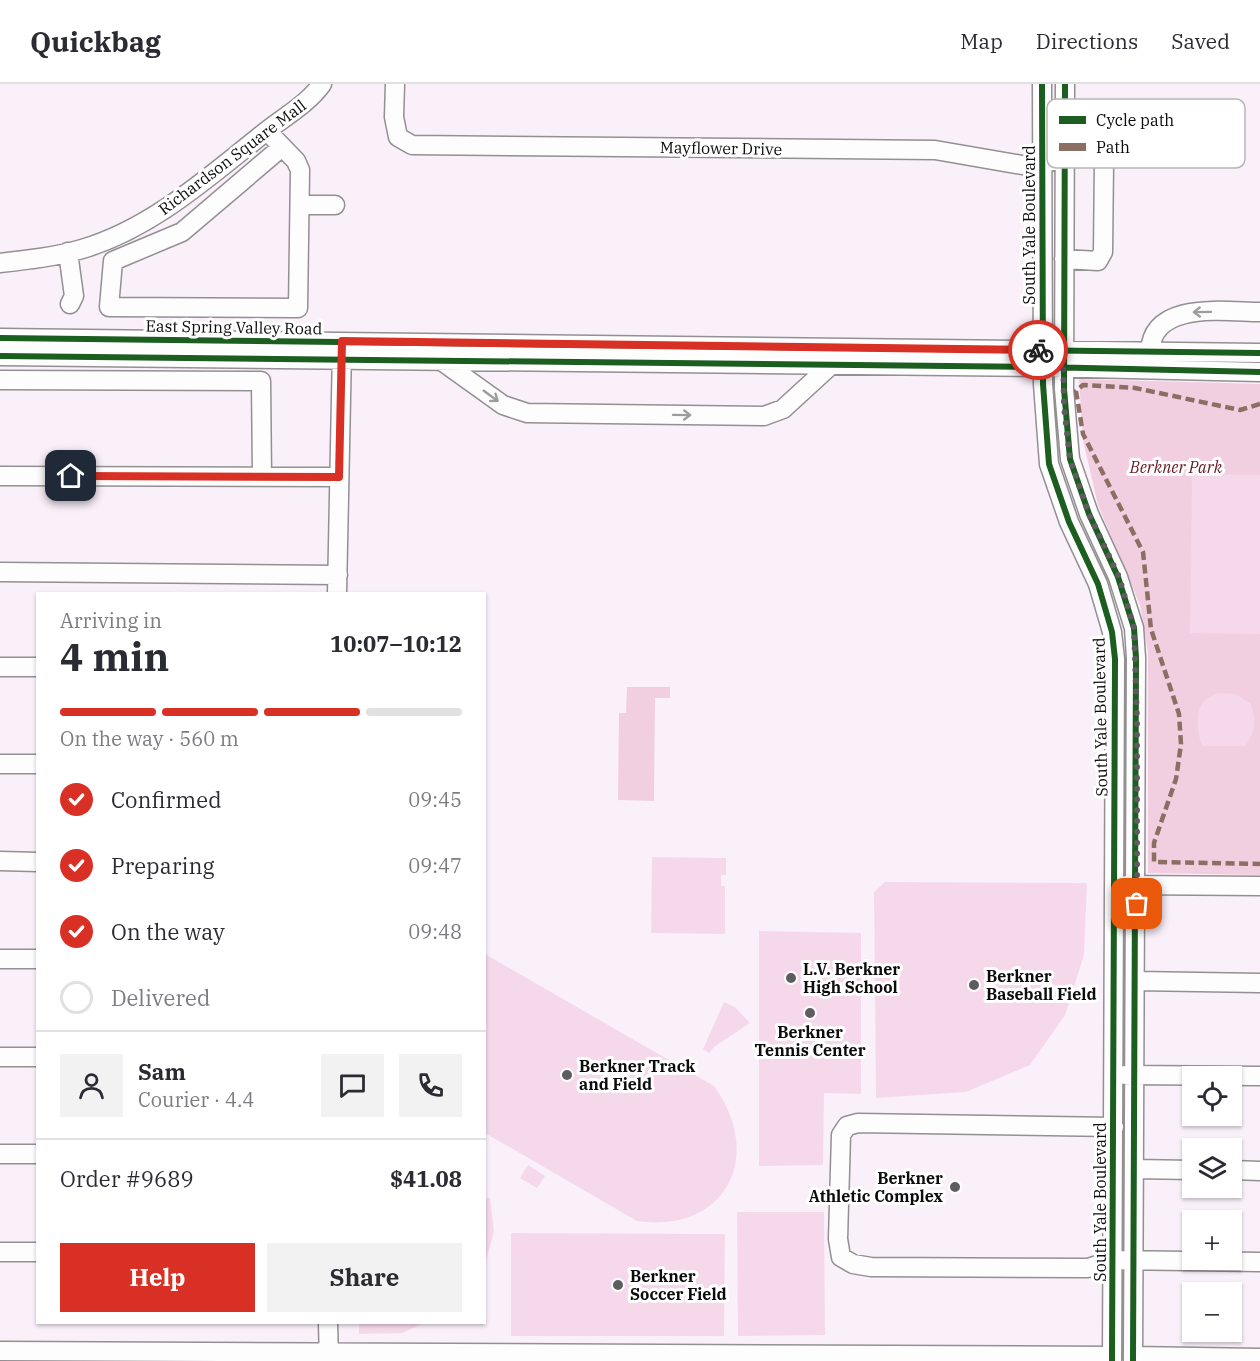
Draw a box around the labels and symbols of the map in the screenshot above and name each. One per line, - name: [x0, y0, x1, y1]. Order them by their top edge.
- street label: Richardson Square Mall: [154, 95, 310, 219]
- legend: [1047, 99, 1245, 168]
- text: Cycle path: [1096, 110, 1174, 130]
- street label: Mayflower Drive: [660, 137, 782, 159]
- text: Path: [1096, 137, 1130, 157]
- street label: South Yale Boulevard: [1019, 145, 1039, 305]
- one-way arrow: [1192, 306, 1212, 317]
- street label: East Spring Valley Road: [145, 315, 323, 339]
- courier: [1008, 320, 1068, 380]
- one-way arrow: [482, 390, 498, 402]
- one-way arrow: [671, 409, 691, 421]
- pin: [45, 450, 96, 501]
- park label: Berkner Park: [1129, 457, 1223, 477]
- street label: South Yale Boulevard: [1089, 637, 1111, 797]
- pin: [1111, 878, 1162, 929]
- place label: L.V. Berkner High School: [803, 959, 900, 997]
- place label: Berkner Baseball Field: [986, 966, 1097, 1004]
- marker: L.V. Berkner High School: [784, 971, 798, 985]
- marker: Berkner Baseball Field: [967, 978, 981, 992]
- marker: Berkner Tennis Center: [803, 1006, 817, 1020]
- place label: Berkner Tennis Center: [754, 1022, 866, 1060]
- place label: Berkner Track and Field: [579, 1056, 695, 1094]
- marker: Berkner Track and Field: [560, 1068, 574, 1082]
- street label: South Yale Boulevard: [1090, 1122, 1110, 1282]
- place label: Berkner Athletic Complex: [809, 1168, 944, 1206]
- marker: Berkner Athletic Complex: [948, 1180, 962, 1194]
- place label: Berkner Soccer Field: [630, 1266, 727, 1304]
- marker: Berkner Soccer Field: [611, 1278, 625, 1292]

